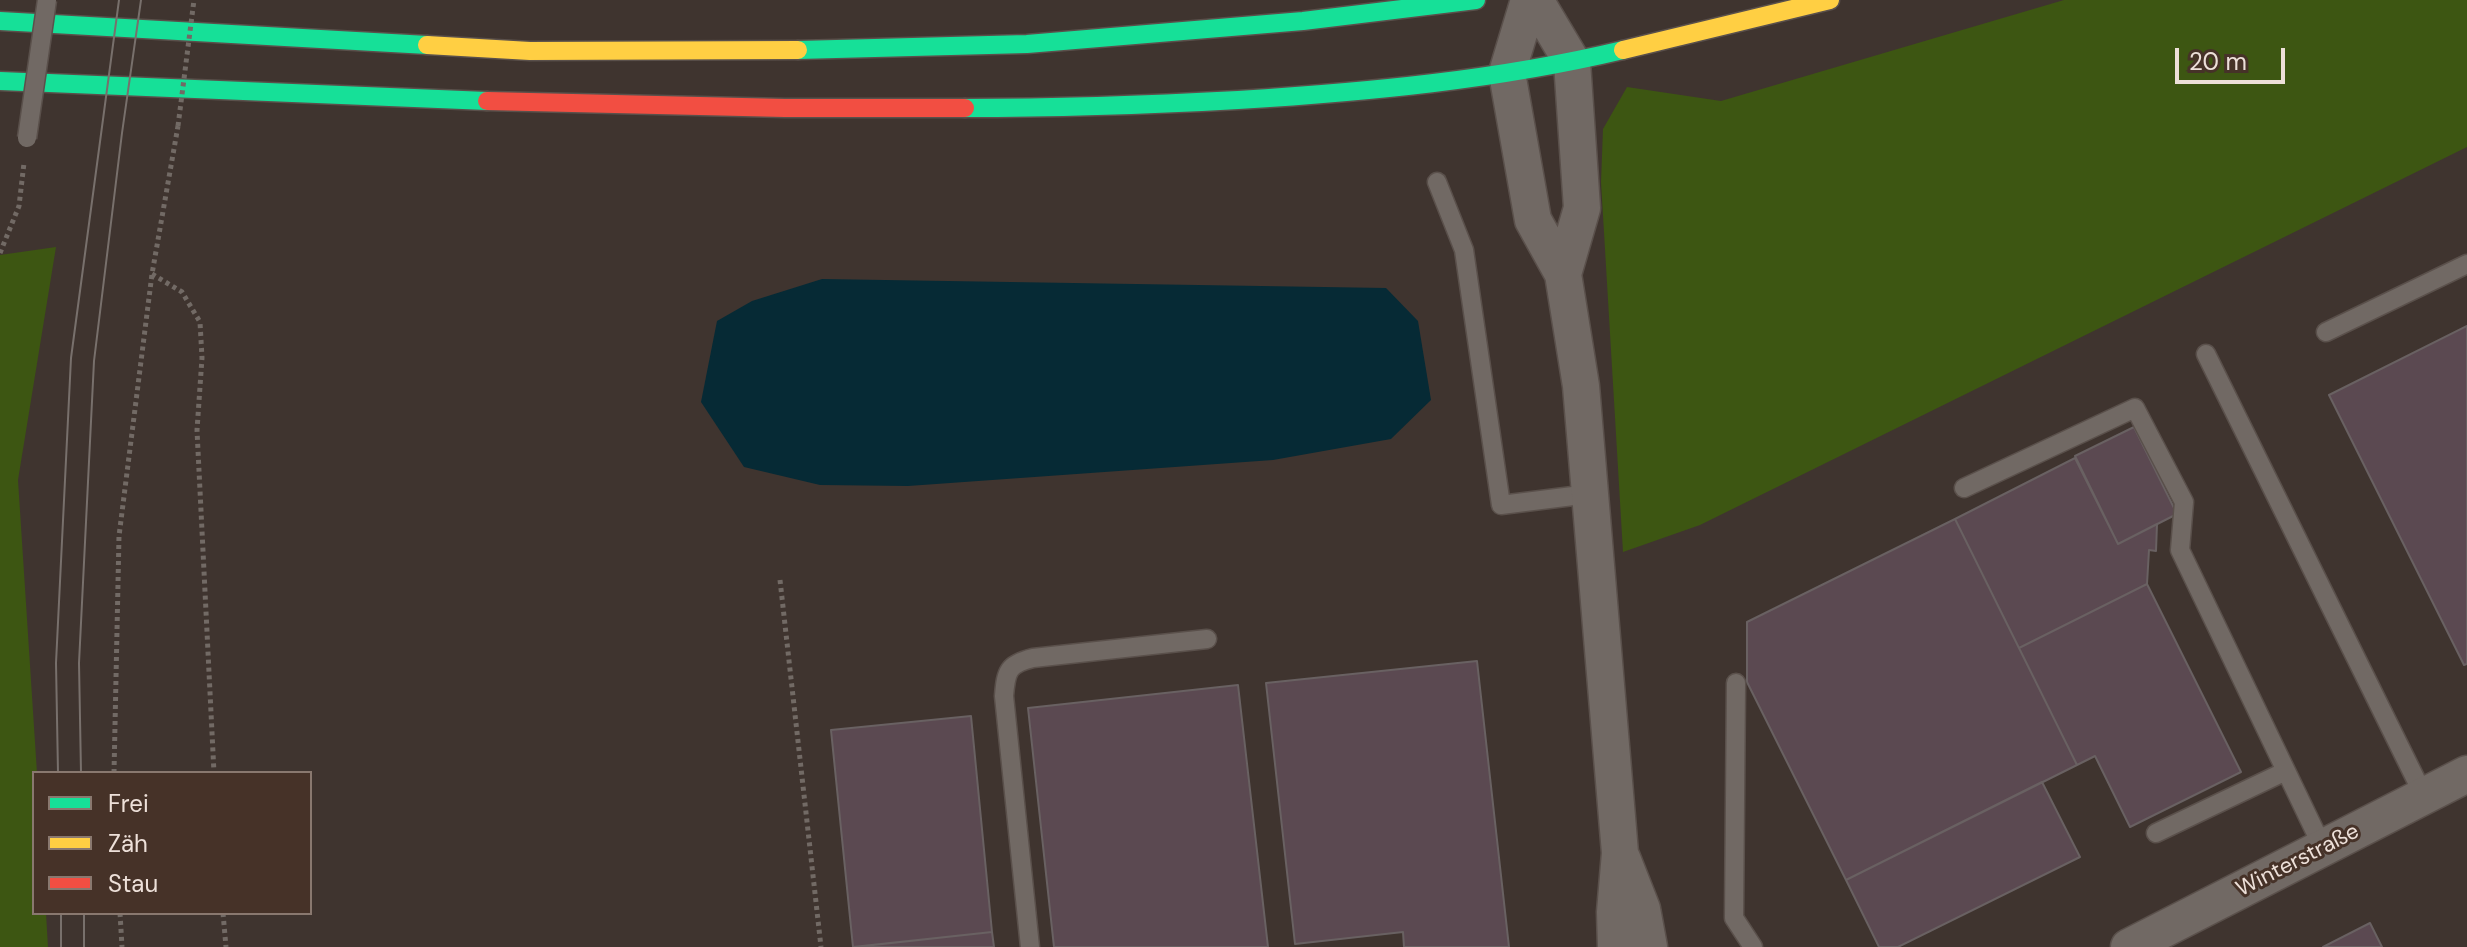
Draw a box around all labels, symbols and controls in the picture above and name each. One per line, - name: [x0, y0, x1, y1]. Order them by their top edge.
- scale bar: [2179, 32, 2289, 82]
- text: 20 m: [2189, 46, 2247, 77]
- legend: [32, 771, 312, 915]
- text: Frei: [108, 788, 149, 819]
- street label: Winterstraße: [2232, 819, 2364, 903]
- text: Zäh: [108, 828, 148, 859]
- text: Stau: [108, 868, 158, 899]

